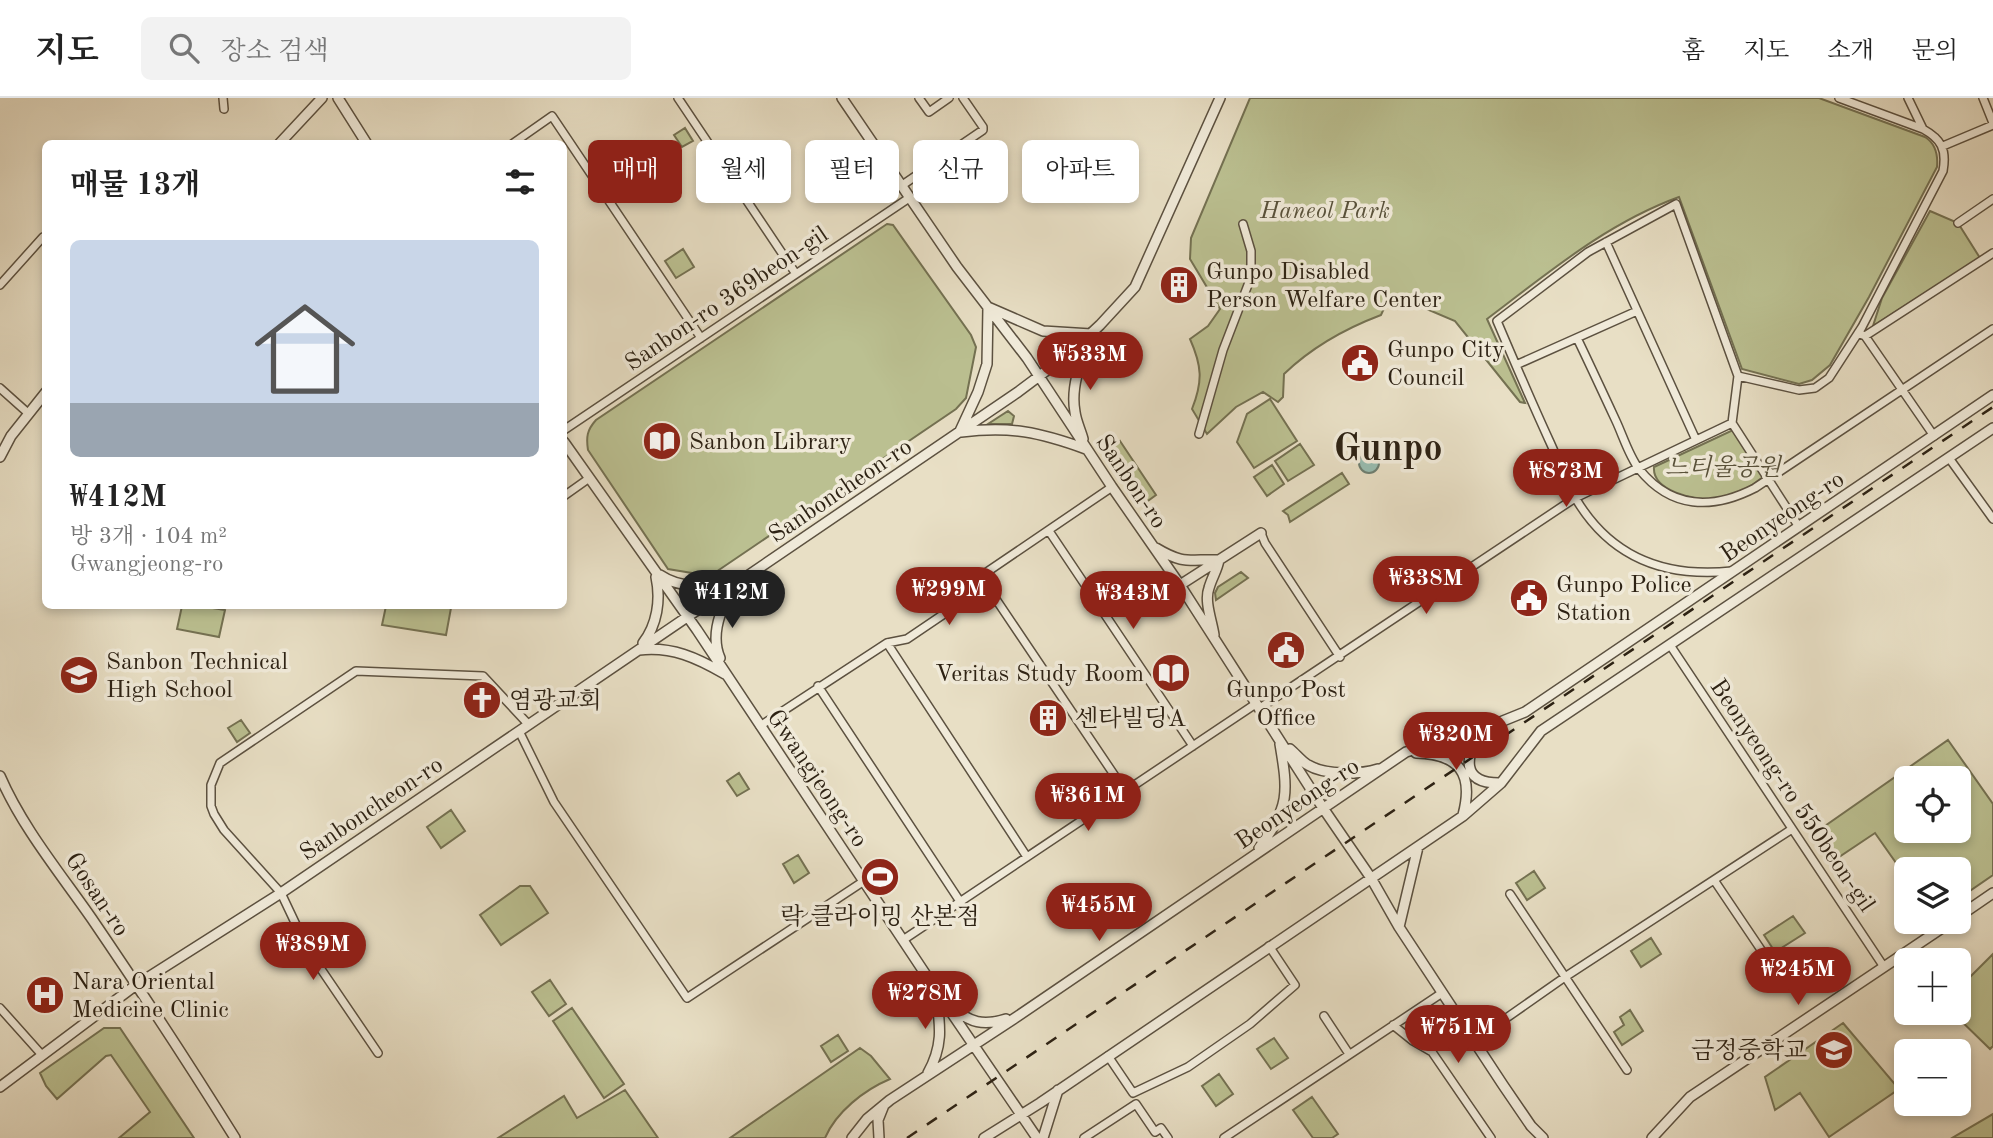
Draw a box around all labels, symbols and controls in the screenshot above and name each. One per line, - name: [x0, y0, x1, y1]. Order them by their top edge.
- search box: [141, 17, 631, 80]
- icon: search: [165, 29, 203, 67]
- text: 지도: [35, 36, 99, 69]
- text: 장소 검색: [221, 39, 329, 65]
- text: 홈: [1682, 40, 1705, 64]
- text: 지도: [1743, 40, 1789, 64]
- text: 소개: [1827, 40, 1874, 64]
- text: 문의: [1912, 40, 1958, 64]
- chip: 매매: [588, 140, 682, 203]
- chip: 월세: [696, 140, 791, 203]
- chip: 필터: [805, 140, 899, 203]
- chip: 신규: [913, 140, 1008, 203]
- chip: 아파트: [1022, 140, 1139, 203]
- icon: filters: [501, 163, 539, 201]
- text: 매물 13개: [70, 171, 200, 201]
- park label: Haneol Park: [1259, 200, 1390, 224]
- street label: Sanbon-ro 369beon-gil: [621, 223, 833, 376]
- place label: Gunpo Disabled Person Welfare Center: [1206, 261, 1442, 313]
- building icon: Gunpo Disabled Person Welfare Center: [1158, 264, 1200, 306]
- icon: home: [242, 286, 368, 412]
- pin: ₩533M: [1041, 332, 1139, 392]
- place label: Gunpo City Council: [1387, 339, 1505, 391]
- public building icon: Gunpo City Council: [1339, 342, 1381, 384]
- text: ₩533M: [1053, 343, 1127, 366]
- library icon: Sanbon Library: [641, 420, 683, 462]
- place label: Sanbon Library: [689, 431, 852, 455]
- street label: Sanbon-ro: [1090, 431, 1170, 533]
- district label: Gunpo: [1333, 431, 1443, 469]
- street label: Sanboncheon-ro: [765, 435, 917, 548]
- pin: ₩873M: [1517, 450, 1615, 509]
- park label: 느티울공원: [1665, 454, 1783, 481]
- text: ₩873M: [1529, 460, 1603, 483]
- street label: Beonyeong-ro: [1717, 468, 1849, 568]
- text: ₩412M: [70, 483, 167, 513]
- text: 방 3개 · 104 m²: [70, 525, 227, 548]
- text: Gwangjeong-ro: [70, 553, 223, 576]
- pin: ₩338M: [1377, 556, 1475, 616]
- text: ₩338M: [1389, 567, 1463, 590]
- pin: ₩299M: [900, 568, 998, 627]
- pin: ₩412M: [683, 570, 781, 630]
- pin: ₩343M: [1084, 572, 1182, 631]
- place label: Gunpo Police Station: [1556, 574, 1692, 626]
- public building icon: Gunpo Police Station: [1508, 577, 1550, 619]
- text: ₩299M: [912, 578, 986, 601]
- text: ₩412M: [695, 581, 769, 604]
- text: ₩343M: [1096, 582, 1170, 605]
- public building icon: Gunpo Post Office: [1265, 629, 1307, 671]
- place label: Sanbon Technical High School: [106, 651, 288, 703]
- library icon: Veritas Study Room: [1150, 652, 1192, 694]
- school or university icon: Sanbon Technical High School: [58, 654, 100, 696]
- place label: Veritas Study Room: [935, 663, 1144, 687]
- street label: Beonyeong-ro 550beon-gil: [1705, 675, 1878, 917]
- church icon: 염광교회: [461, 679, 503, 721]
- place label: Gunpo Post Office: [1226, 679, 1346, 731]
- place label: 염광교회: [509, 688, 602, 714]
- building icon: 센타빌딩A: [1027, 697, 1069, 739]
- street label: Gwangjeong-ro: [762, 706, 871, 852]
- place label: 센타빌딩A: [1075, 706, 1186, 732]
- pin: ₩320M: [1407, 712, 1505, 772]
- text: ₩320M: [1419, 723, 1493, 746]
- street label: Sanboncheon-ro: [296, 753, 448, 866]
- street label: Beonyeong-ro: [1232, 755, 1364, 855]
- map controls: [1894, 766, 1971, 1116]
- button: locate: [1894, 766, 1971, 843]
- pin: ₩361M: [1039, 774, 1137, 833]
- text: ₩361M: [1051, 784, 1125, 807]
- street label: Gosan-ro: [60, 849, 133, 941]
- sports icon: 락 클라이밍 산본점: [859, 856, 901, 898]
- button: layers: [1894, 857, 1971, 934]
- pin: ₩455M: [1050, 884, 1148, 943]
- text: ₩455M: [1062, 894, 1136, 917]
- place label: 락 클라이밍 산본점: [781, 903, 979, 930]
- pin: ₩389M: [264, 922, 362, 982]
- text: ₩389M: [276, 933, 350, 956]
- pin: ₩245M: [1749, 948, 1847, 1007]
- button: +: [1894, 948, 1971, 1025]
- text: ₩245M: [1761, 958, 1835, 981]
- place label: Nara Oriental Medicine Clinic: [72, 971, 229, 1023]
- pin: ₩278M: [876, 972, 974, 1031]
- hospital icon: Nara Oriental Medicine Clinic: [24, 974, 66, 1016]
- text: ₩278M: [888, 982, 962, 1005]
- pin: ₩751M: [1409, 1006, 1507, 1065]
- text: ₩751M: [1421, 1016, 1495, 1039]
- school or university icon: 금정중학교: [1813, 1029, 1855, 1071]
- place label: 금정중학교: [1691, 1038, 1807, 1064]
- button: −: [1894, 1039, 1971, 1116]

